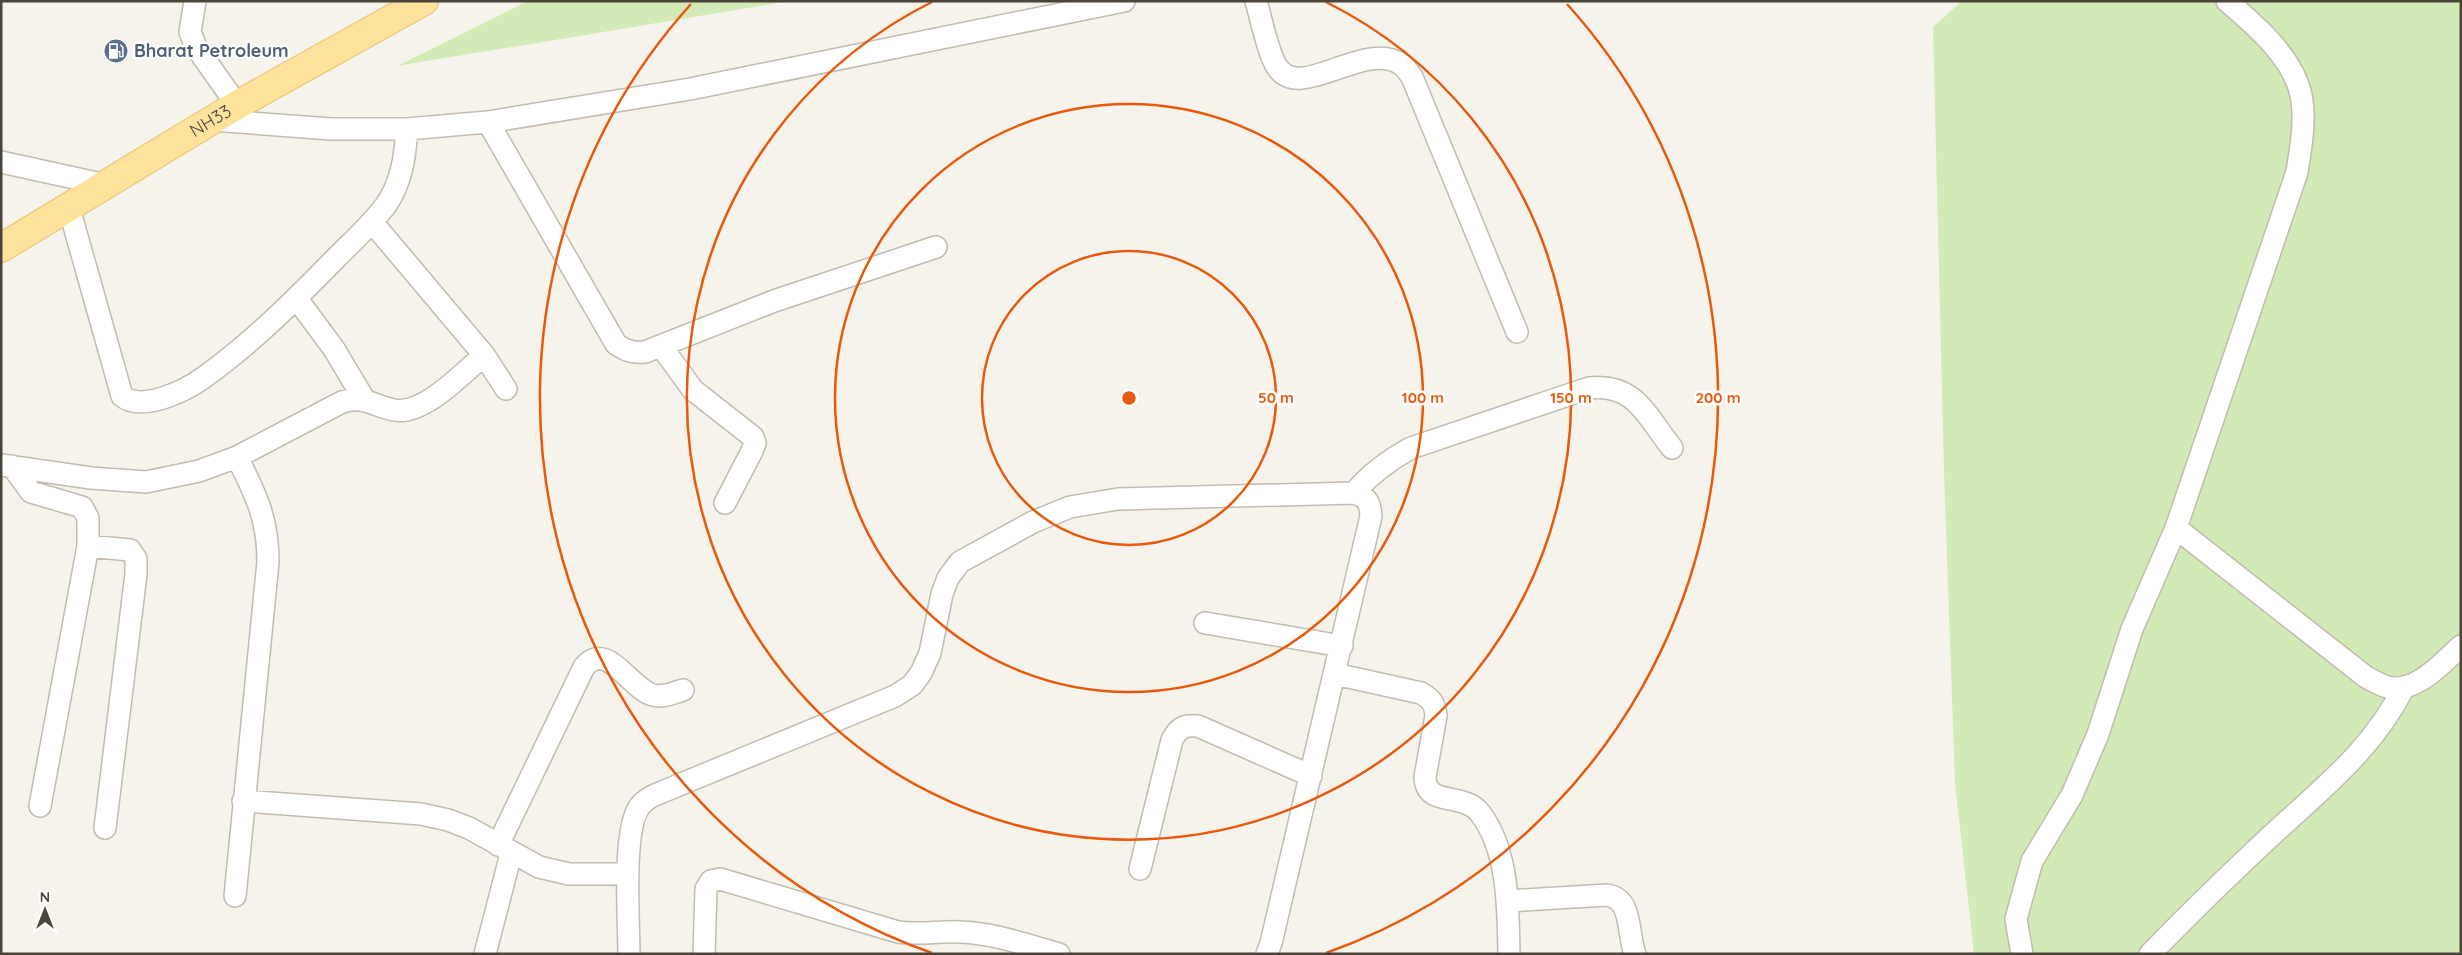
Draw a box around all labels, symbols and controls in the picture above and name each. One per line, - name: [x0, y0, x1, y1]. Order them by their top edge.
- fuel station icon: Bharat Petroleum: [103, 38, 129, 64]
- place label: Bharat Petroleum: [134, 39, 289, 62]
- street label: NH33: [185, 99, 235, 142]
- text: 50 m: [1258, 388, 1294, 407]
- text: 100 m: [1402, 388, 1444, 407]
- text: 150 m: [1550, 388, 1592, 407]
- text: 200 m: [1696, 388, 1741, 407]
- centre of rings: [1120, 389, 1138, 407]
- north arrow: [20, 885, 70, 935]
- text: N: [40, 888, 50, 906]

